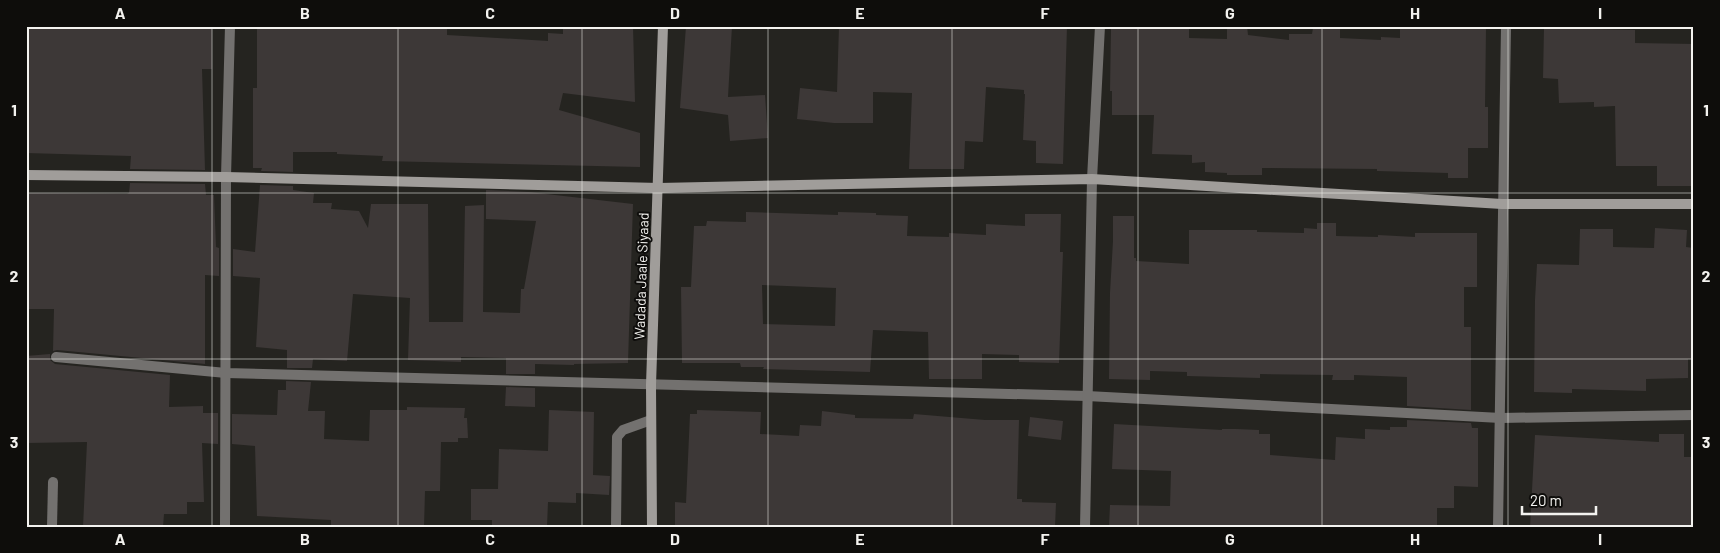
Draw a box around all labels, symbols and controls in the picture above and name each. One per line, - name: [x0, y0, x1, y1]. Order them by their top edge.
- text: A: [115, 3, 126, 22]
- text: B: [300, 3, 310, 22]
- text: C: [485, 3, 495, 22]
- text: D: [670, 3, 680, 22]
- text: E: [855, 3, 865, 22]
- text: F: [1041, 3, 1050, 22]
- text: G: [1225, 3, 1235, 22]
- text: H: [1410, 3, 1420, 22]
- text: I: [1598, 3, 1602, 22]
- text: 1: [11, 100, 17, 119]
- text: 1: [1703, 100, 1709, 119]
- street label: Wadada Jaale Siyaad: [630, 212, 652, 340]
- text: 2: [10, 266, 19, 285]
- text: 2: [1702, 266, 1711, 285]
- text: 3: [10, 432, 18, 451]
- text: 3: [1702, 432, 1710, 451]
- scale bar: [1522, 483, 1596, 515]
- text: 20 m: [1530, 491, 1562, 509]
- text: A: [115, 529, 126, 548]
- text: B: [300, 529, 310, 548]
- text: C: [485, 529, 495, 548]
- text: D: [670, 529, 680, 548]
- text: E: [855, 529, 865, 548]
- text: F: [1041, 529, 1050, 548]
- text: G: [1225, 529, 1235, 548]
- text: H: [1410, 529, 1420, 548]
- text: I: [1598, 529, 1602, 548]

